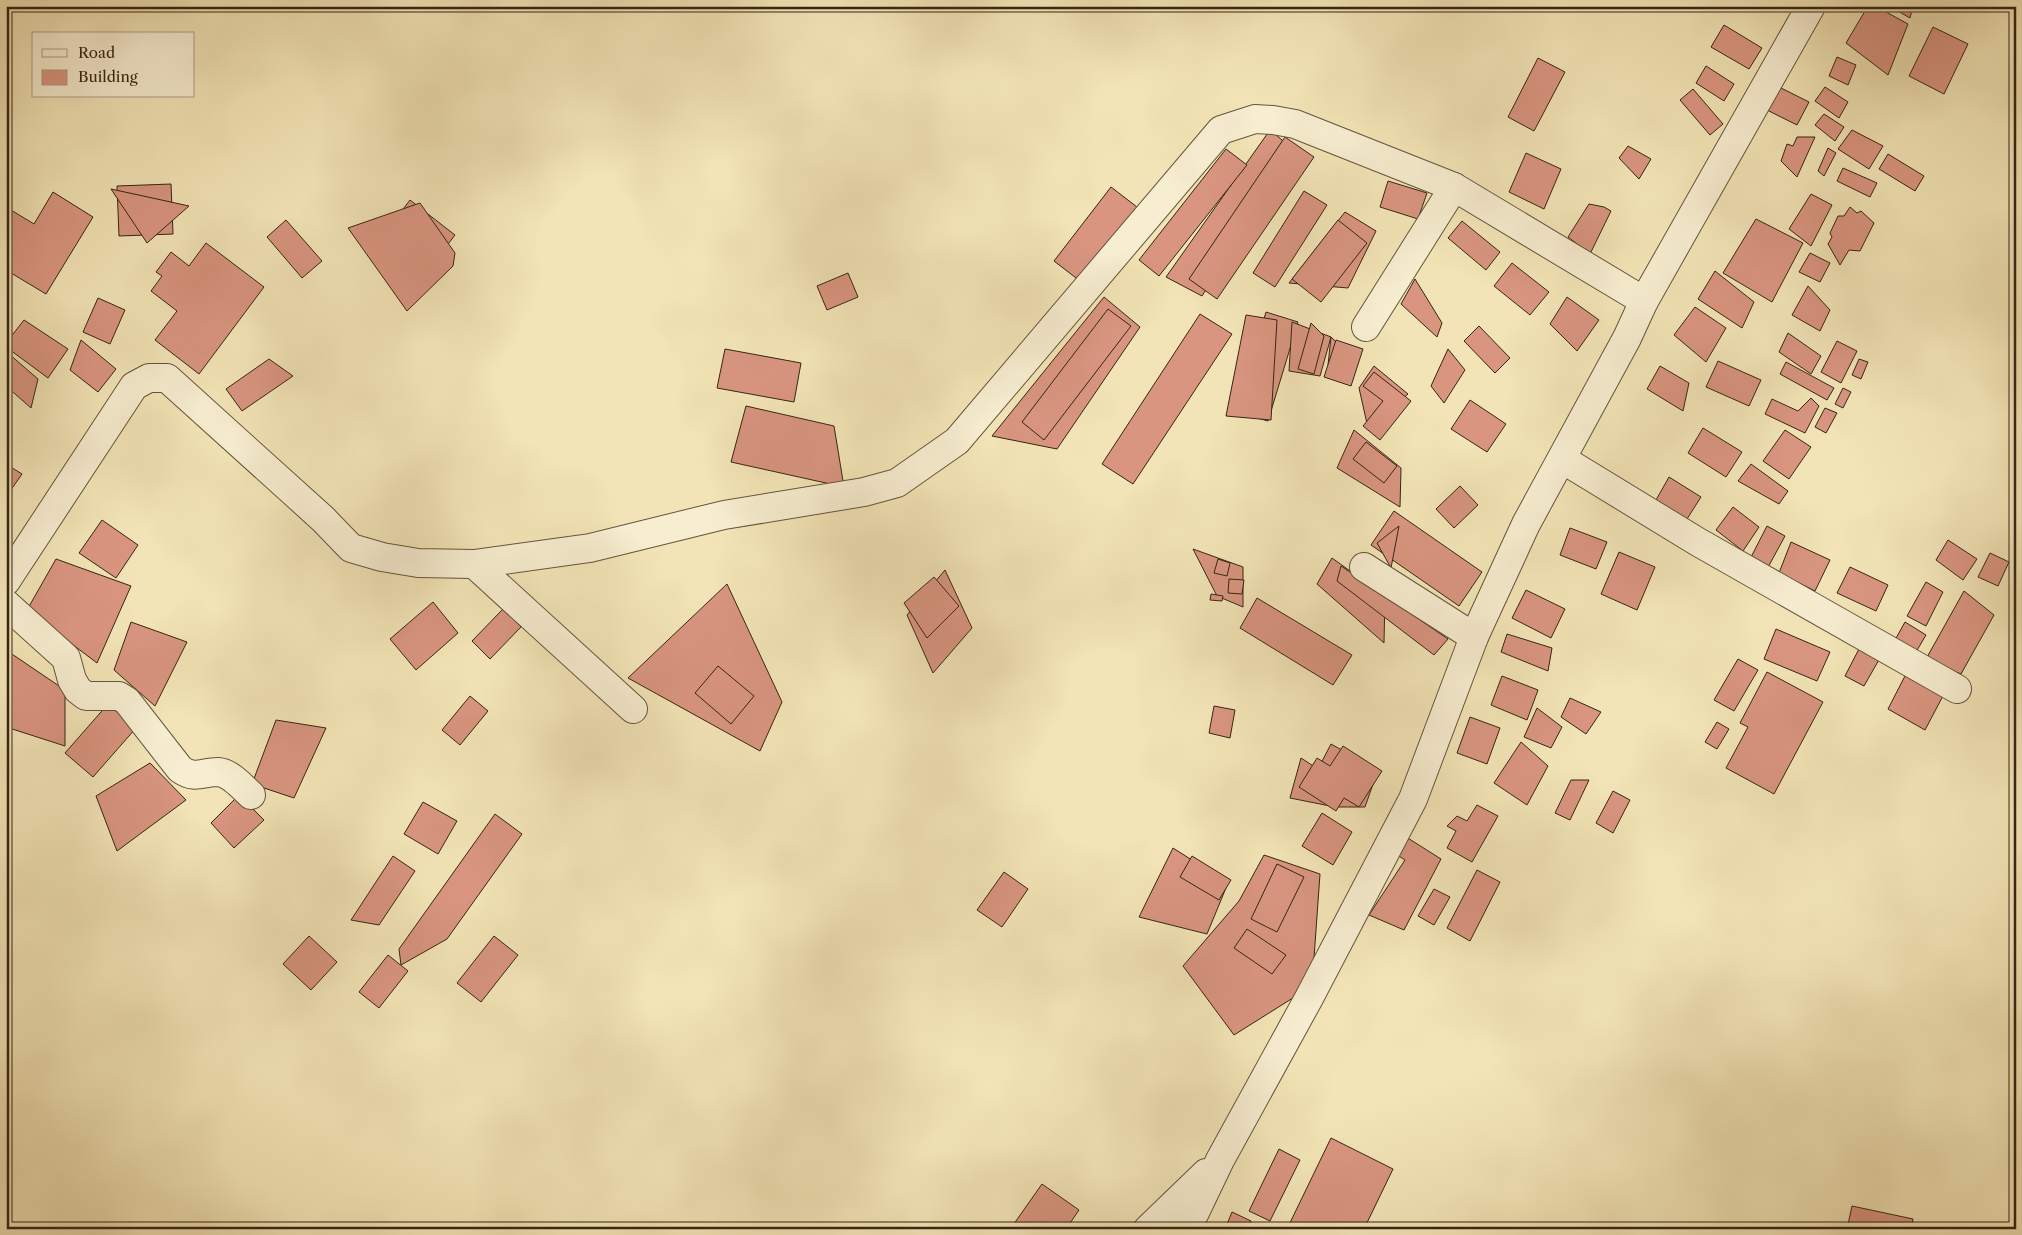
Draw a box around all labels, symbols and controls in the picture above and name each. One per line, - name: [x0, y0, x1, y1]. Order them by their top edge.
- legend: [32, 32, 195, 98]
- text: Road: [78, 43, 115, 62]
- text: Building: [78, 67, 138, 86]

